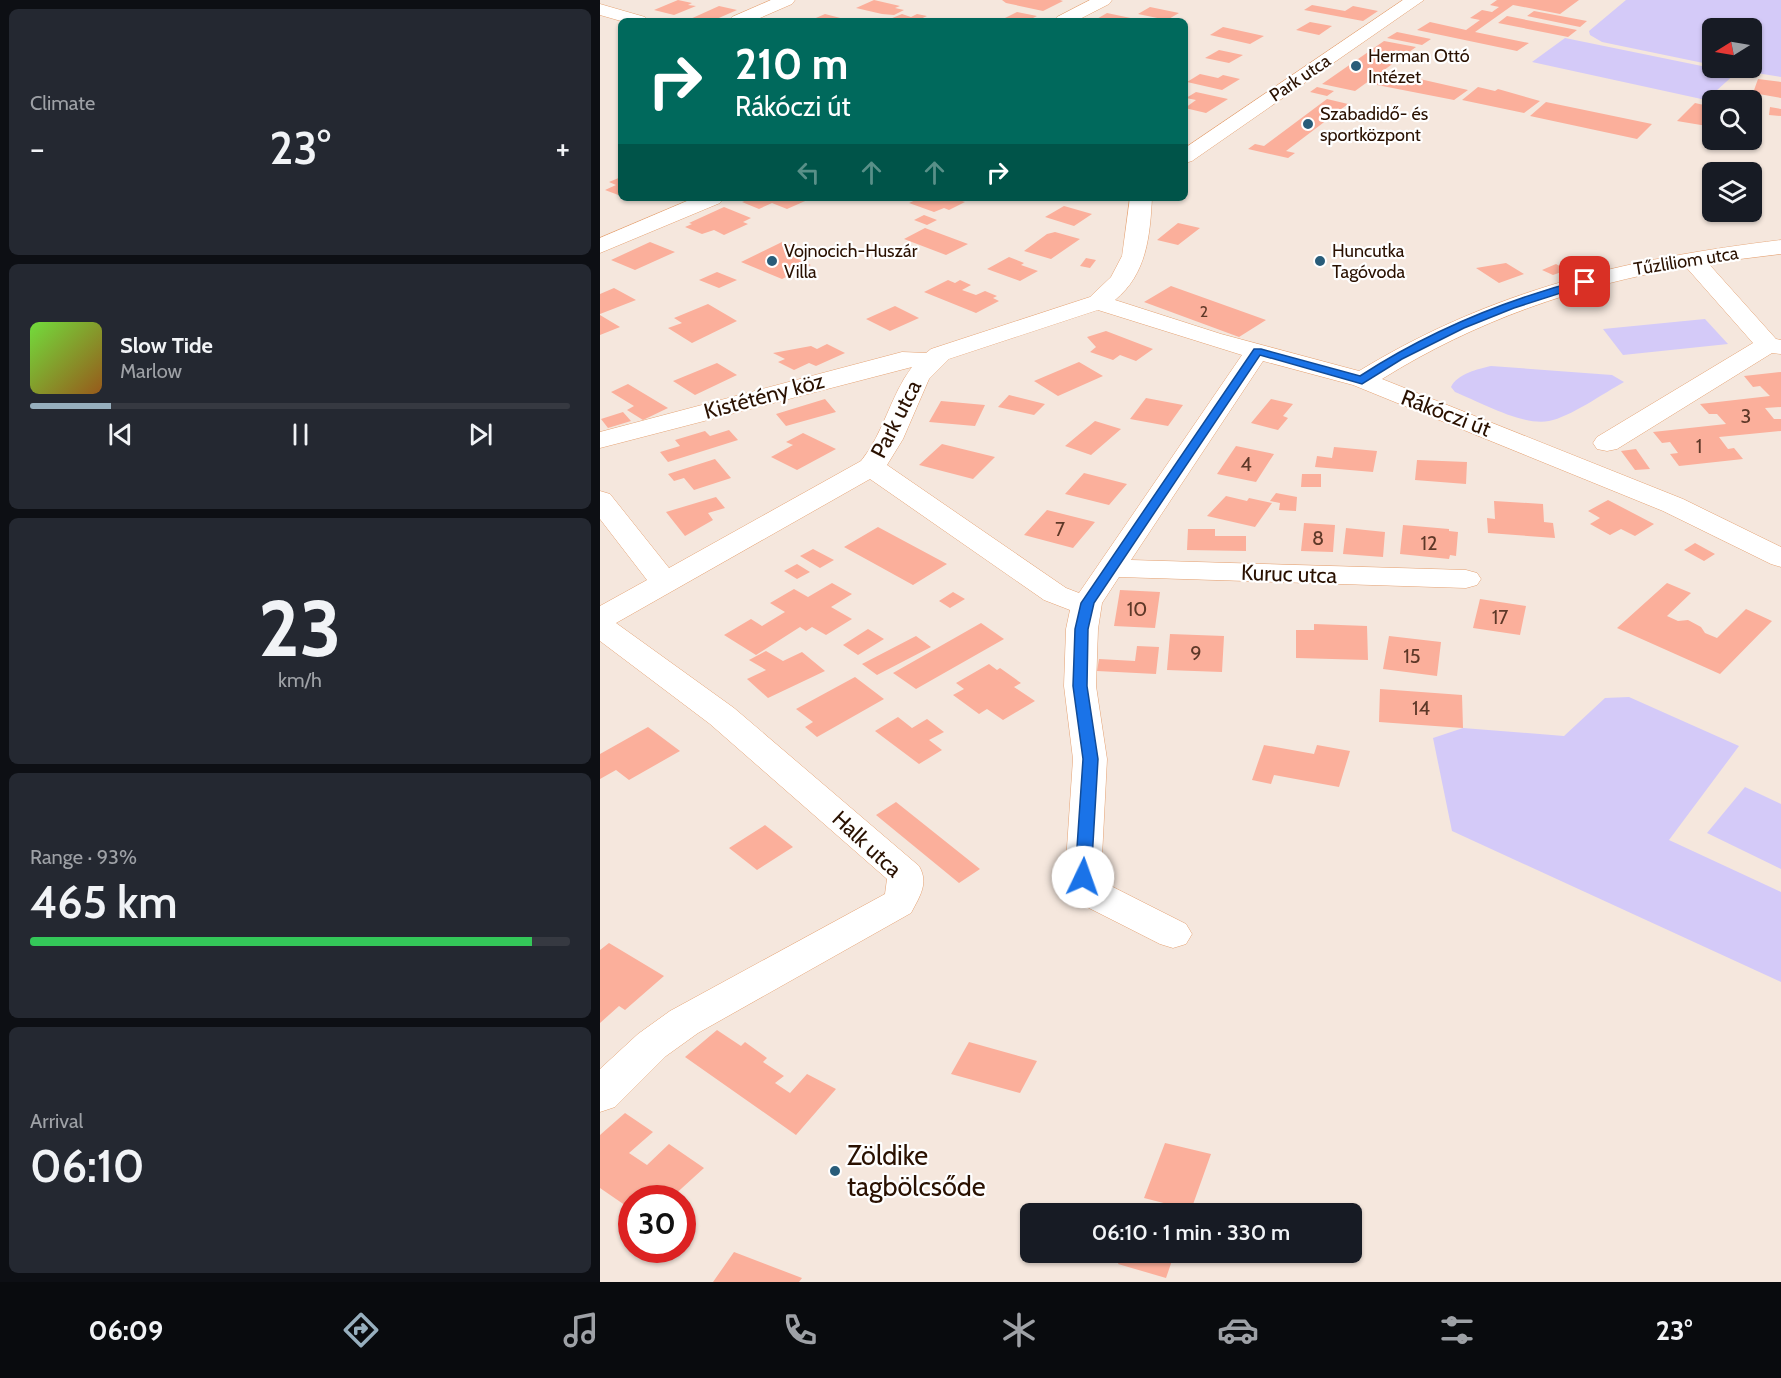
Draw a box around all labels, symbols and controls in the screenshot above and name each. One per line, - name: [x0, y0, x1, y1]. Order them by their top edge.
- north arrow: [1702, 18, 1762, 78]
- map controls: [1702, 18, 1762, 222]
- text: 210 m: [735, 38, 848, 90]
- icon: right: [636, 42, 714, 120]
- place label: Herman Ottó Intézet: [1368, 45, 1470, 88]
- street label: Park utca: [1265, 49, 1335, 106]
- marker: Herman Ottó Intézet: [1349, 59, 1363, 73]
- text: Rákóczi út: [735, 90, 850, 123]
- button: search: [1702, 90, 1762, 150]
- text: Climate: [30, 91, 95, 115]
- place label: Szabadidő- és sportközpont: [1320, 103, 1428, 146]
- marker: Szabadidő- és sportközpont: [1301, 117, 1315, 131]
- text: 23°: [269, 121, 331, 175]
- text: −: [30, 128, 45, 168]
- text: +: [555, 128, 570, 168]
- icon: left: [792, 156, 825, 189]
- icon: ahead: [855, 156, 888, 189]
- icon: ahead: [918, 156, 951, 189]
- icon: right: [981, 156, 1014, 189]
- button: layers: [1702, 162, 1762, 222]
- place label: Vojnocich-Huszár Villa: [784, 240, 918, 283]
- place label: Huncutka Tagóvoda: [1332, 240, 1405, 283]
- street label: Tűzliliom utca: [1632, 242, 1740, 280]
- marker: Vojnocich-Huszár Villa: [765, 254, 779, 268]
- marker: Huncutka Tagóvoda: [1313, 254, 1327, 268]
- pin: [1559, 256, 1610, 307]
- icon: arrive: [1568, 265, 1601, 298]
- house number: 2: [1200, 302, 1208, 321]
- text: Slow Tide: [120, 332, 213, 359]
- text: Marlow: [120, 359, 182, 383]
- street label: Kistétény köz: [701, 367, 827, 425]
- street label: Park utca: [865, 375, 927, 463]
- street label: Rákóczi út: [1397, 384, 1495, 443]
- house number: 3: [1741, 404, 1751, 428]
- icon: previous: [104, 418, 137, 451]
- icon: pause: [284, 418, 317, 451]
- icon: next: [464, 418, 497, 451]
- house number: 1: [1696, 434, 1702, 458]
- house number: 4: [1240, 452, 1252, 476]
- house number: 7: [1055, 517, 1065, 541]
- house number: 8: [1312, 526, 1324, 550]
- house number: 12: [1421, 531, 1438, 555]
- street label: Kuruc utca: [1240, 559, 1338, 589]
- text: 23: [258, 581, 342, 676]
- house number: 10: [1127, 597, 1147, 621]
- house number: 17: [1492, 605, 1508, 629]
- house number: 9: [1190, 641, 1202, 665]
- house number: 15: [1403, 644, 1421, 668]
- text: km/h: [278, 668, 322, 692]
- house number: 14: [1412, 696, 1430, 720]
- street label: Halk utca: [827, 805, 908, 883]
- text: Range · 93%: [30, 845, 137, 869]
- position arrow: [1051, 845, 1115, 909]
- text: 465 km: [30, 875, 177, 929]
- text: Arrival: [30, 1109, 83, 1133]
- text: 06:10: [30, 1139, 144, 1193]
- place label: Zöldike tagbölcsőde: [847, 1139, 986, 1203]
- marker: Zöldike tagbölcsőde: [828, 1164, 842, 1178]
- speed limit sign: 30: [618, 1185, 696, 1263]
- text: 06:10 · 1 min · 330 m: [1092, 1219, 1290, 1246]
- icon: directions: [340, 1309, 382, 1351]
- icon: music: [560, 1309, 602, 1351]
- icon: phone: [779, 1309, 821, 1351]
- icon: climate: [998, 1309, 1040, 1351]
- icon: car: [1217, 1309, 1259, 1351]
- icon: filters: [1436, 1309, 1478, 1351]
- text: 06:09: [89, 1314, 163, 1347]
- text: 23°: [1656, 1314, 1692, 1347]

